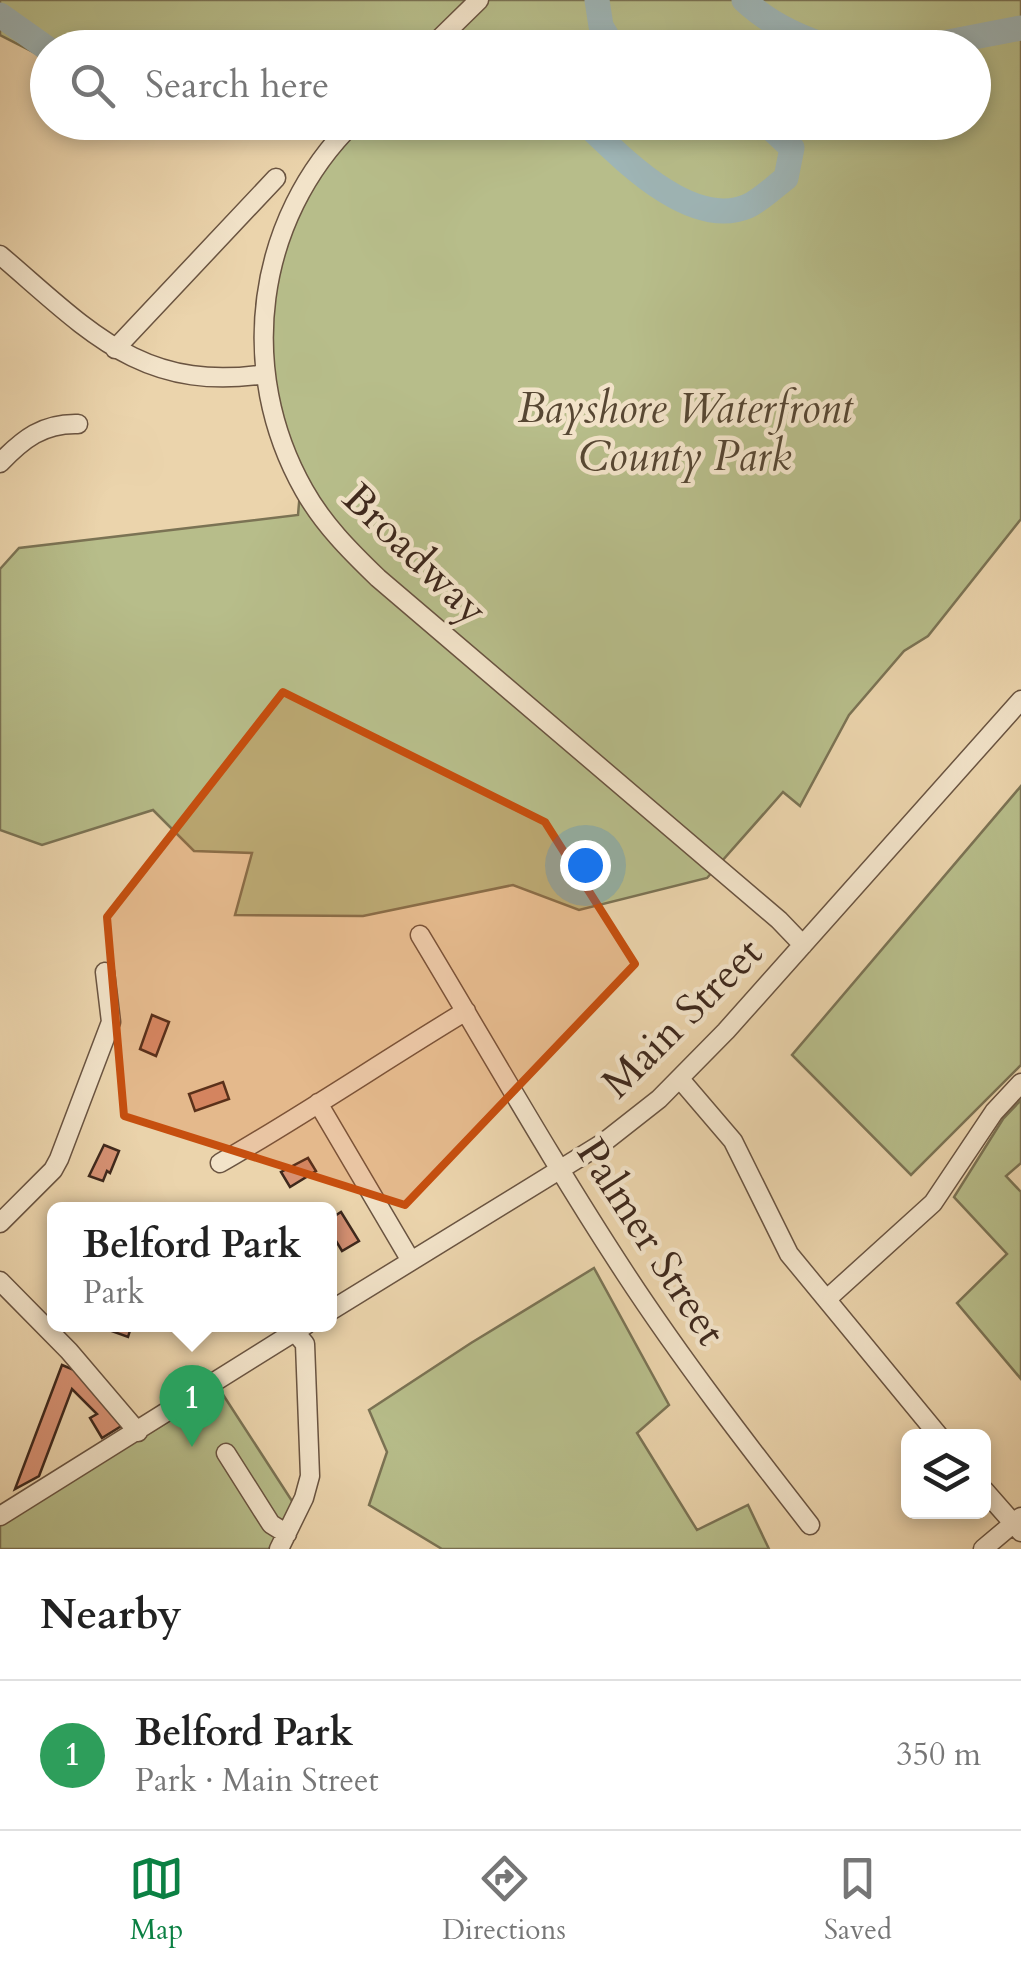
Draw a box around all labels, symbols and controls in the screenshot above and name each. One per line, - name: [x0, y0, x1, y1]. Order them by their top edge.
- search box: [30, 30, 991, 140]
- icon: search: [65, 58, 120, 113]
- text: Search here: [145, 59, 329, 111]
- park label: Bayshore Waterfront County Park: [517, 380, 854, 485]
- street label: Broadway: [330, 471, 500, 637]
- your location: [560, 840, 611, 891]
- street label: Main Street: [589, 925, 775, 1111]
- street label: Palmer Street: [563, 1128, 739, 1356]
- popup: [47, 1202, 337, 1332]
- text: Belford Park: [83, 1219, 301, 1271]
- text: Park: [83, 1271, 144, 1315]
- pin: 1: [160, 1364, 224, 1447]
- map controls: [901, 1429, 991, 1519]
- button: layers: [901, 1429, 991, 1519]
- text: Nearby: [40, 1586, 182, 1643]
- text: Belford Park: [135, 1707, 353, 1759]
- text: 1: [64, 1733, 81, 1777]
- text: 350 m: [896, 1733, 981, 1777]
- text: Park · Main Street: [135, 1759, 379, 1803]
- tab: Map: [129, 1851, 184, 1949]
- tab: Directions: [442, 1851, 566, 1949]
- tab: Saved: [824, 1851, 892, 1949]

